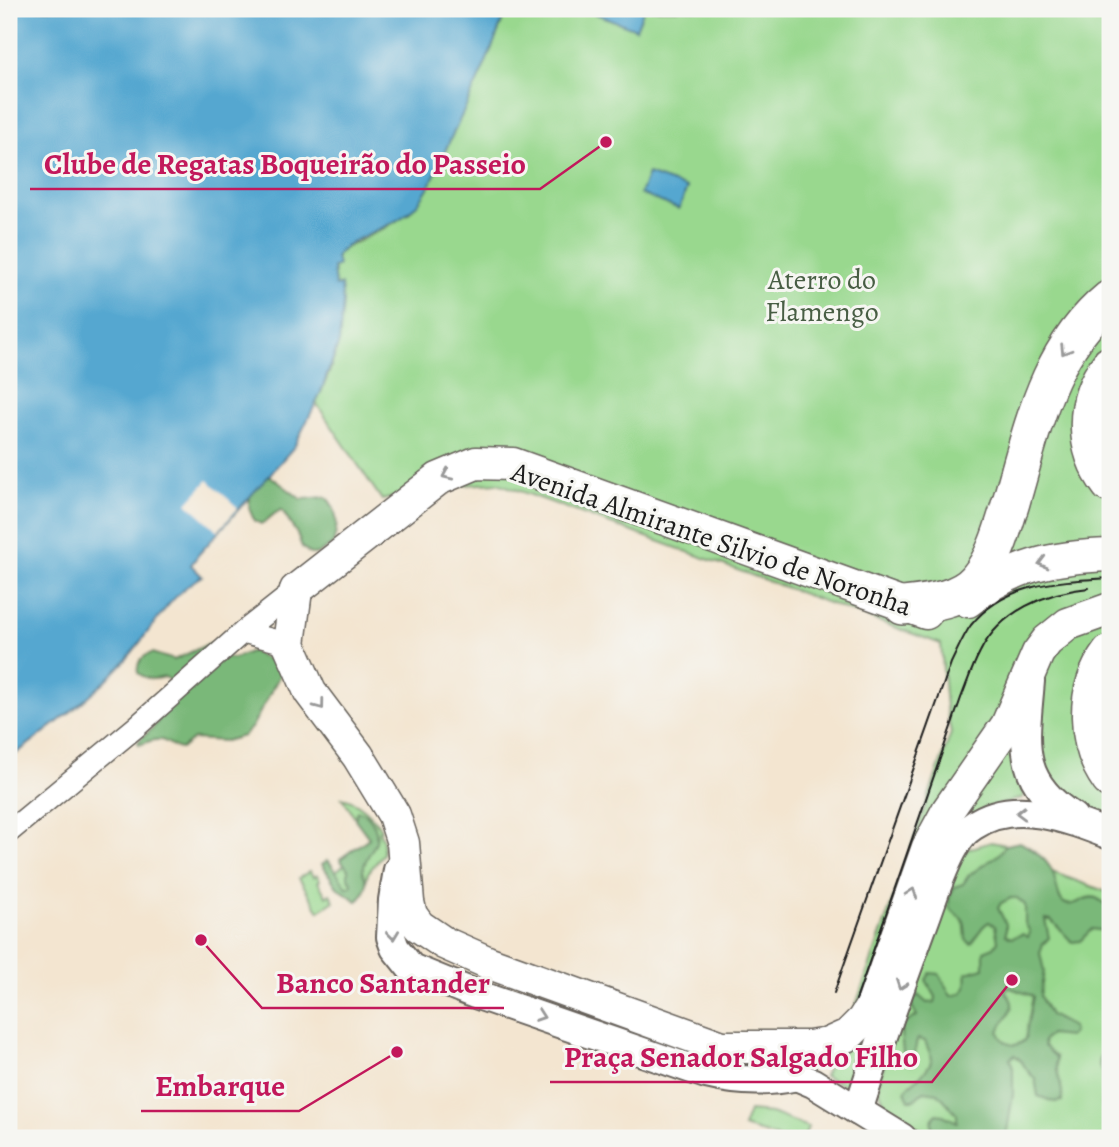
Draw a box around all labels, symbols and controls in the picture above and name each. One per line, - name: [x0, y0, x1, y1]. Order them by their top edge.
- callout: Clube de Regatas Boqueirão do Passeio: [30, 138, 540, 189]
- text: Clube de Regatas Boqueirão do Passeio: [44, 144, 526, 184]
- park label: Aterro do Flamengo: [765, 261, 879, 331]
- one-way arrow: [1060, 342, 1073, 355]
- street label: Avenida Almirante Silvio de Noronha: [506, 452, 917, 625]
- one-way arrow: [442, 467, 455, 481]
- one-way arrow: [1037, 555, 1049, 569]
- one-way arrow: [312, 697, 324, 709]
- one-way arrow: [1015, 805, 1026, 820]
- one-way arrow: [904, 887, 918, 900]
- one-way arrow: [385, 930, 400, 941]
- callout: Banco Santander: [262, 957, 504, 1008]
- text: Banco Santander: [276, 963, 490, 1003]
- one-way arrow: [895, 979, 909, 991]
- one-way arrow: [533, 1008, 545, 1022]
- callout: Praça Senador Salgado Filho: [550, 1031, 932, 1082]
- text: Praça Senador Salgado Filho: [564, 1037, 918, 1077]
- callout: Embarque: [141, 1060, 299, 1111]
- text: Embarque: [155, 1066, 285, 1106]

